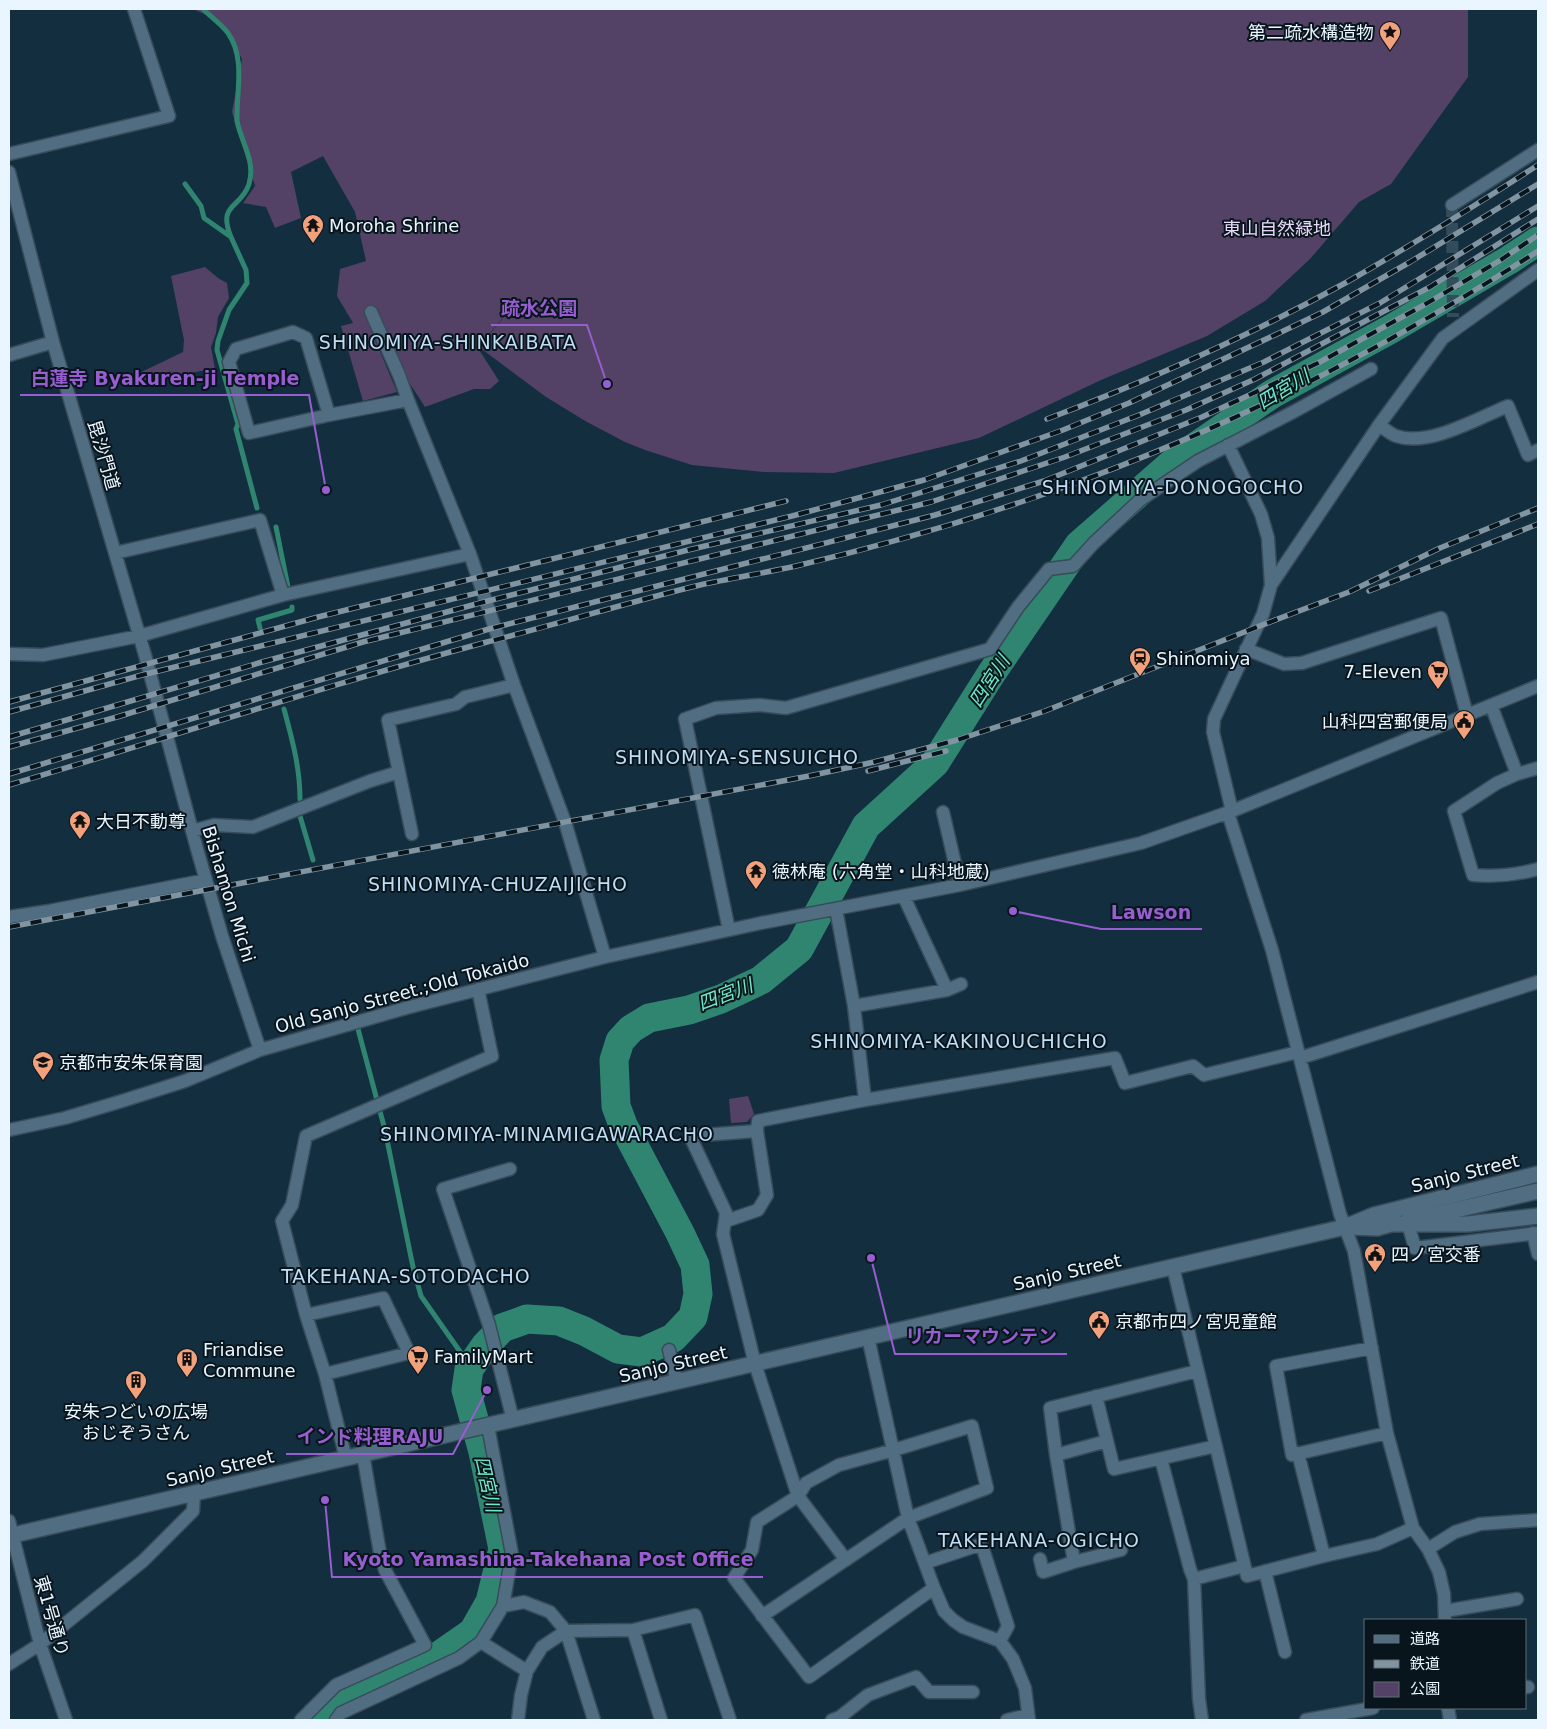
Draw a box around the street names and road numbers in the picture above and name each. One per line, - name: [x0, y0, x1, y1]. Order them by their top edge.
- street label: 毘沙門道: [84, 418, 124, 492]
- street label: Bishamon Michi: [198, 823, 260, 965]
- street label: Old Sanjo Street.;Old Tokaido: [273, 949, 531, 1037]
- street label: Sanjo Street: [1409, 1149, 1521, 1197]
- street label: Sanjo Street: [1011, 1249, 1123, 1295]
- street label: Sanjo Street: [617, 1341, 729, 1387]
- street label: Sanjo Street: [164, 1445, 276, 1491]
- street label: 東1号通り: [30, 1573, 74, 1659]

